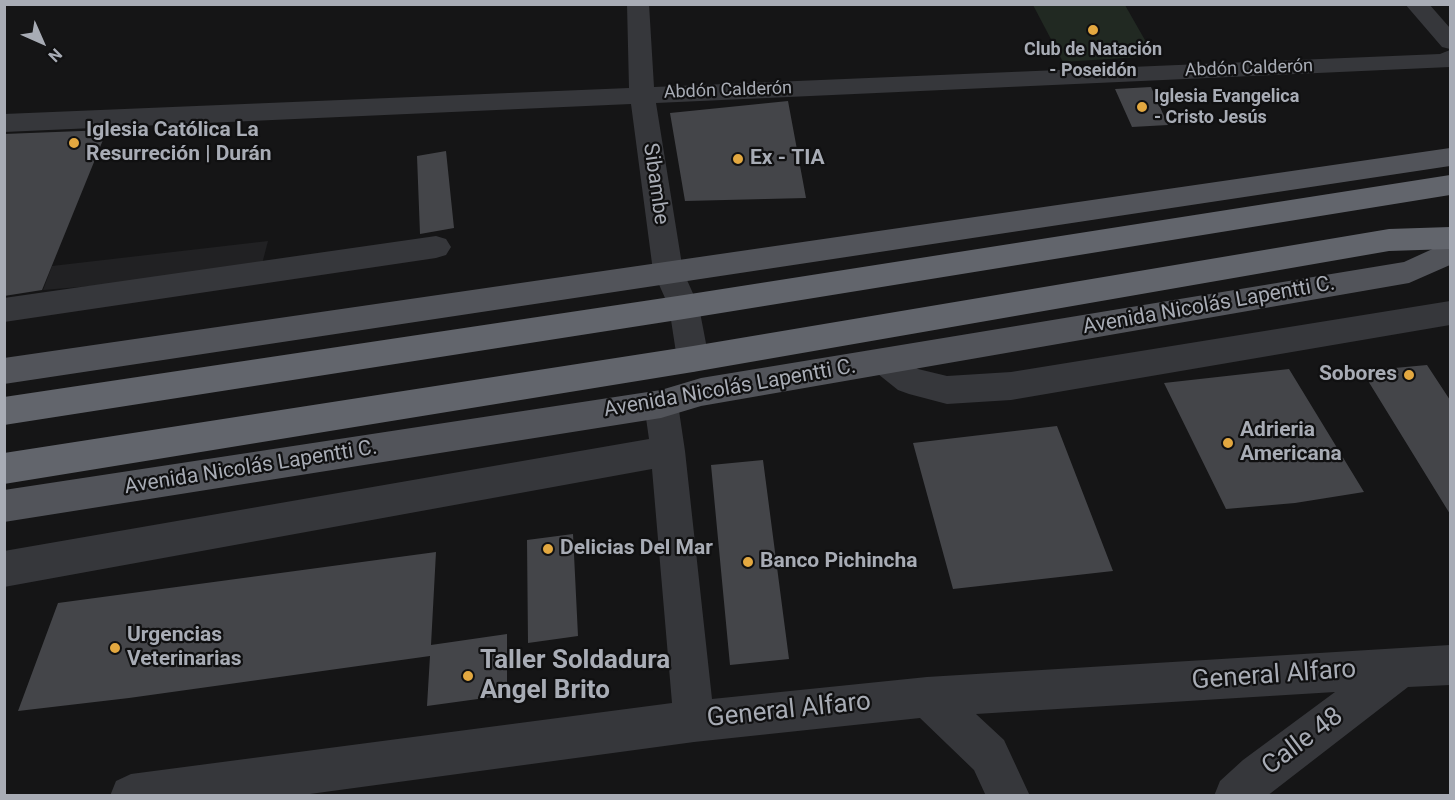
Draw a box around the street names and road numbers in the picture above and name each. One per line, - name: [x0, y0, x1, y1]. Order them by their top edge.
- street label: Abdón Calderón: [1184, 56, 1314, 82]
- street label: Abdón Calderón: [663, 78, 793, 104]
- street label: Sibambe: [637, 142, 673, 226]
- street label: Avenida Nicolás Lapentti C.: [1081, 271, 1337, 341]
- street label: Avenida Nicolás Lapentti C.: [602, 354, 858, 424]
- street label: Avenida Nicolás Lapentti C.: [123, 436, 379, 500]
- street label: General Alfaro: [1191, 655, 1357, 697]
- street label: General Alfaro: [705, 687, 873, 735]
- street label: Calle 48: [1256, 702, 1350, 782]

